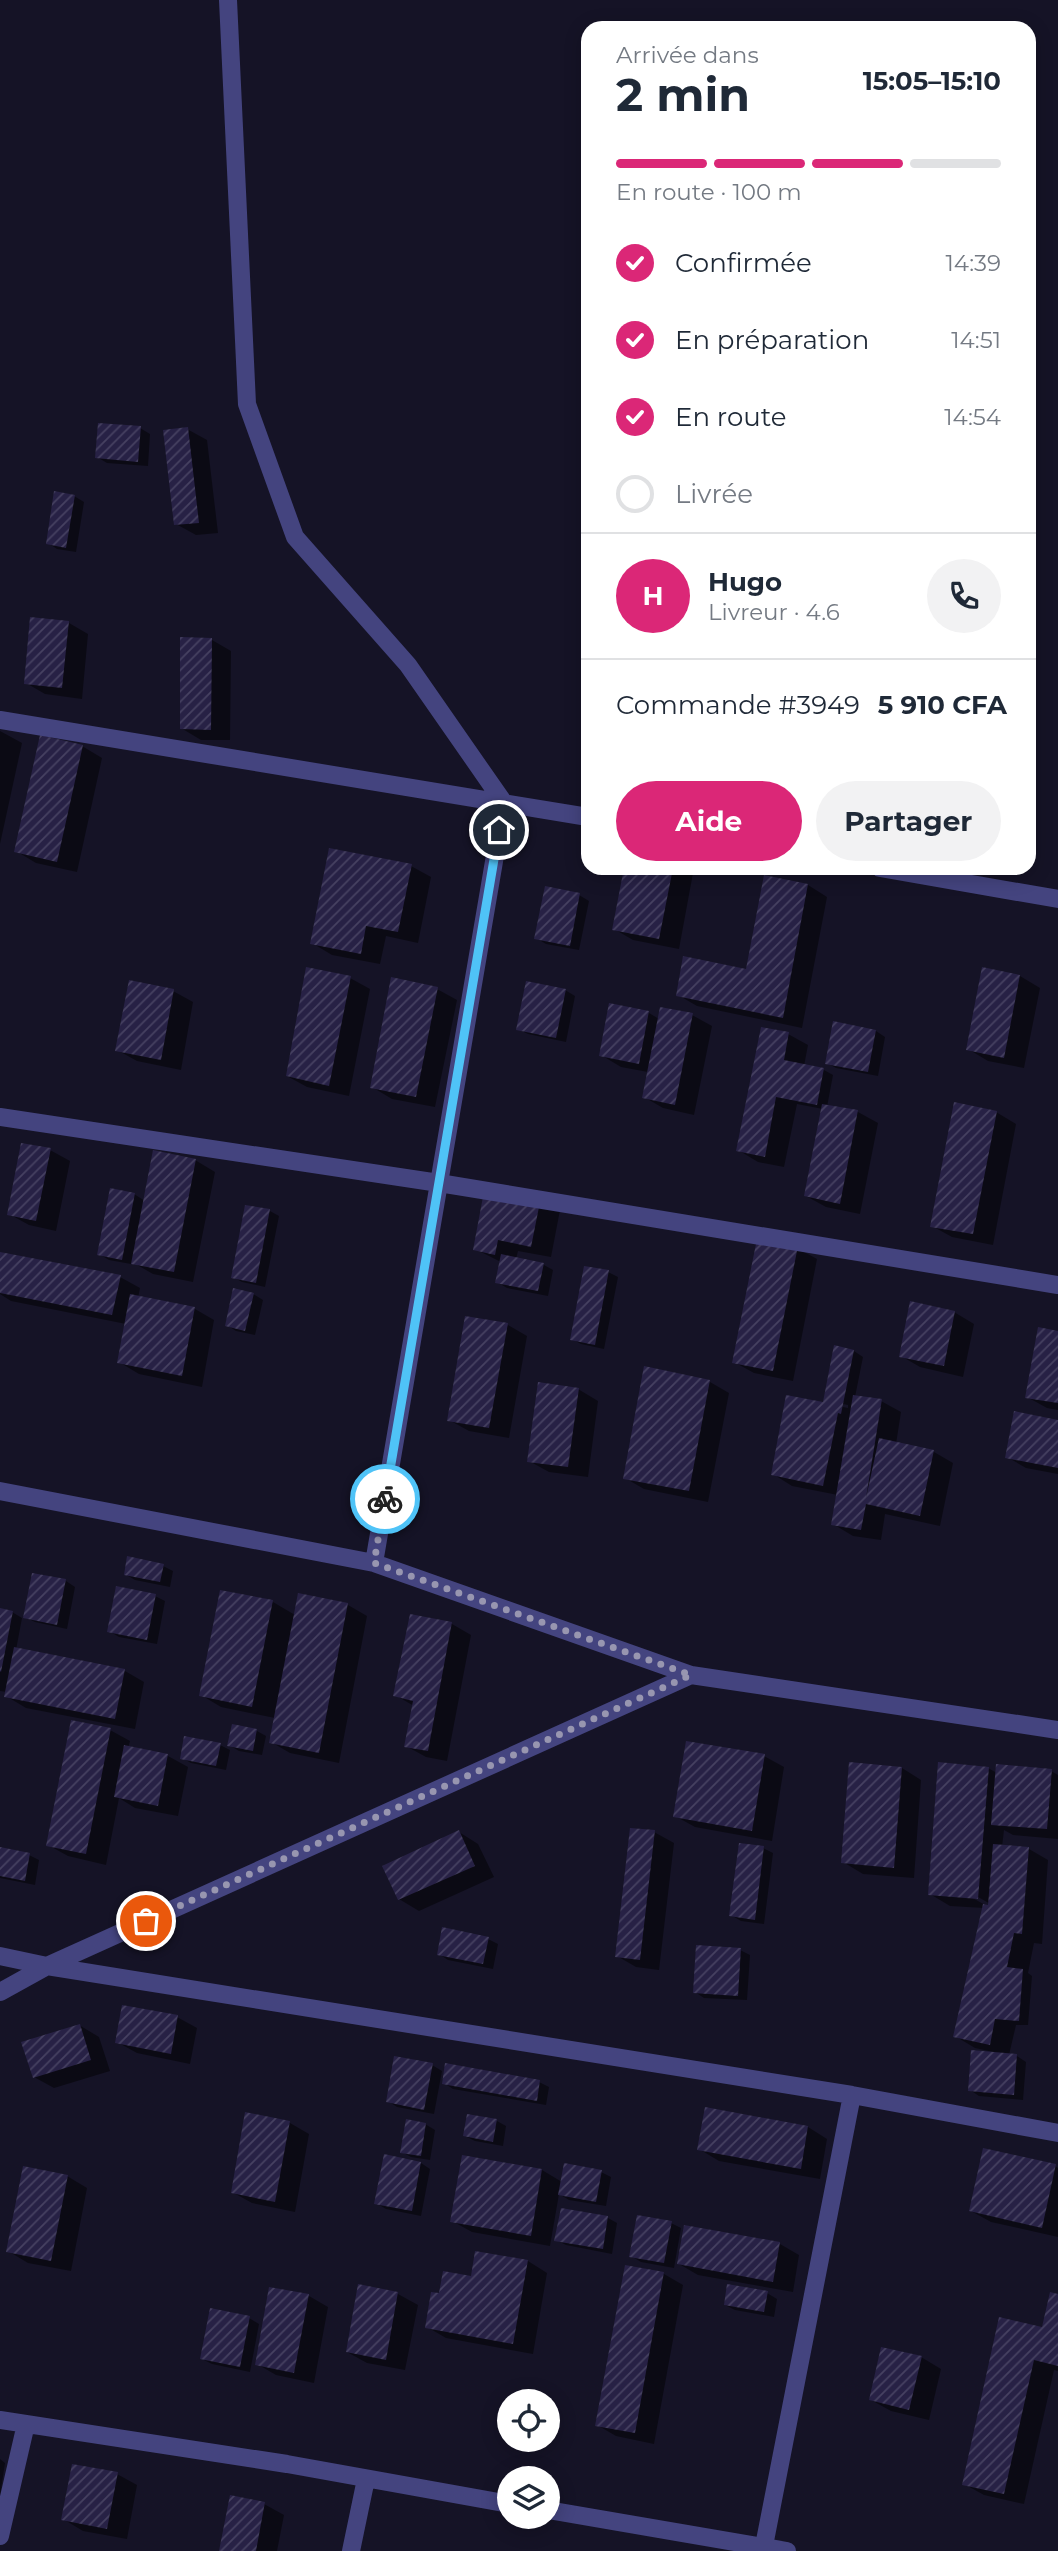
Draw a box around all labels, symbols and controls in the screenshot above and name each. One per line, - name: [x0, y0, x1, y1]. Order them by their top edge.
- text: Arrivée dans: [616, 41, 759, 69]
- text: 15:05–15:10: [863, 65, 1001, 97]
- text: 2 min: [616, 66, 750, 123]
- text: En route · 100 m: [616, 178, 802, 206]
- icon: check: [616, 244, 654, 282]
- text: Confirmée: [675, 247, 812, 279]
- text: 14:39: [945, 249, 1001, 277]
- icon: check: [616, 321, 654, 359]
- text: En préparation: [675, 324, 869, 356]
- text: 14:51: [951, 326, 1001, 354]
- icon: check: [616, 398, 654, 436]
- text: En route: [675, 401, 786, 433]
- text: 14:54: [944, 403, 1001, 431]
- text: Livrée: [675, 478, 753, 510]
- button: phone: [927, 559, 1001, 633]
- text: Hugo: [708, 566, 782, 598]
- text: H: [642, 580, 664, 612]
- text: Livreur · 4.6: [708, 598, 840, 626]
- text: Commande #3949: [616, 689, 860, 721]
- text: 5 910 CFA: [878, 689, 1007, 721]
- button: Aide: [616, 781, 802, 861]
- button: Partager: [816, 781, 1001, 861]
- pin: [469, 800, 529, 860]
- icon: home: [480, 811, 518, 849]
- courier: [350, 1464, 420, 1534]
- icon: bike: [366, 1480, 404, 1518]
- pin: [116, 1891, 176, 1951]
- icon: bag: [127, 1902, 165, 1940]
- map controls: [497, 2389, 560, 2529]
- button: locate: [497, 2389, 560, 2452]
- button: layers: [497, 2466, 560, 2529]

